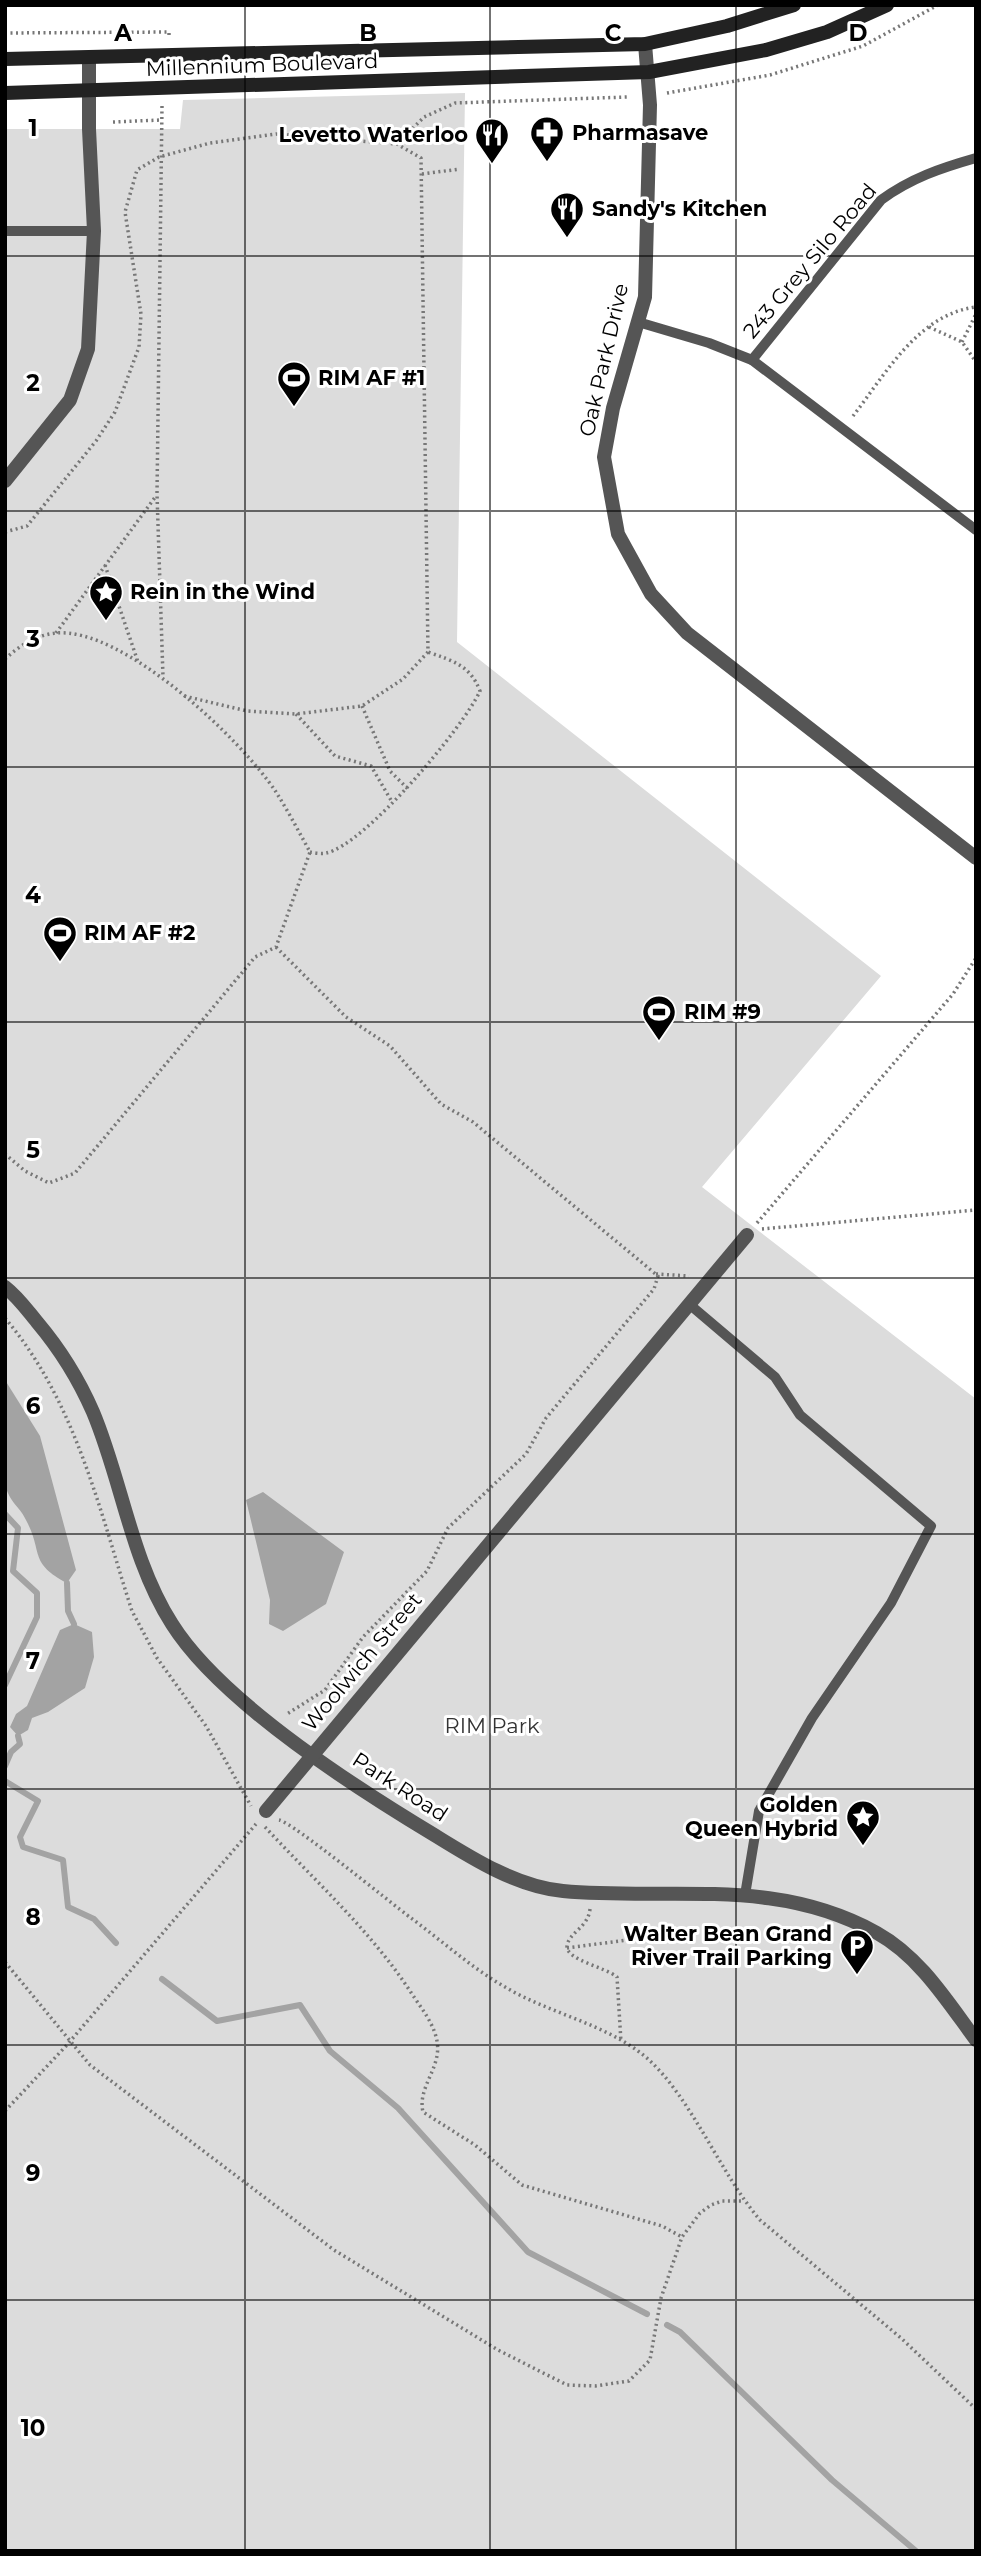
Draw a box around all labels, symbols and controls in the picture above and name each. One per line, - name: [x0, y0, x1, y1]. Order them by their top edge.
- text: A: [113, 19, 132, 47]
- text: B: [359, 19, 377, 47]
- text: C: [605, 19, 622, 47]
- text: D: [849, 19, 868, 47]
- street label: Millennium Boulevard: [145, 48, 379, 81]
- text: 1: [28, 114, 38, 142]
- pharmacy icon: Pharmasave: [528, 114, 566, 163]
- restaurant icon: Levetto Waterloo: [473, 116, 511, 165]
- place label: Pharmasave: [572, 120, 708, 145]
- place label: Levetto Waterloo: [278, 122, 468, 147]
- street label: 243 Grey Silo Road: [738, 178, 882, 343]
- restaurant icon: Sandy's Kitchen: [548, 190, 586, 239]
- place label: Sandy's Kitchen: [592, 196, 767, 221]
- street label: Oak Park Drive: [574, 281, 633, 439]
- sports icon: RIM AF #1: [275, 359, 313, 408]
- place label: RIM AF #1: [318, 365, 425, 390]
- text: 2: [26, 369, 40, 397]
- place icon: Rein in the Wind: [87, 573, 125, 622]
- place label: Rein in the Wind: [130, 579, 315, 604]
- text: 3: [25, 625, 40, 653]
- text: 4: [25, 881, 41, 909]
- sports icon: RIM AF #2: [41, 914, 79, 963]
- place label: RIM AF #2: [84, 920, 195, 945]
- sports icon: RIM #9: [640, 993, 678, 1042]
- place label: RIM #9: [684, 999, 761, 1024]
- text: 5: [26, 1136, 40, 1164]
- text: 6: [26, 1392, 41, 1420]
- street label: Woolwich Street: [296, 1587, 427, 1736]
- text: 7: [26, 1647, 40, 1675]
- park label: RIM Park: [444, 1713, 540, 1738]
- street label: Park Road: [348, 1747, 453, 1827]
- place label: Golden Queen Hybrid: [685, 1792, 838, 1841]
- place icon: Golden Queen Hybrid: [844, 1798, 882, 1847]
- text: 8: [25, 1903, 41, 1931]
- place label: Walter Bean Grand River Trail Parking: [624, 1921, 832, 1970]
- parking icon: Walter Bean Grand River Trail Parking: [838, 1927, 876, 1976]
- text: 9: [26, 2159, 40, 2187]
- text: 10: [21, 2414, 45, 2442]

